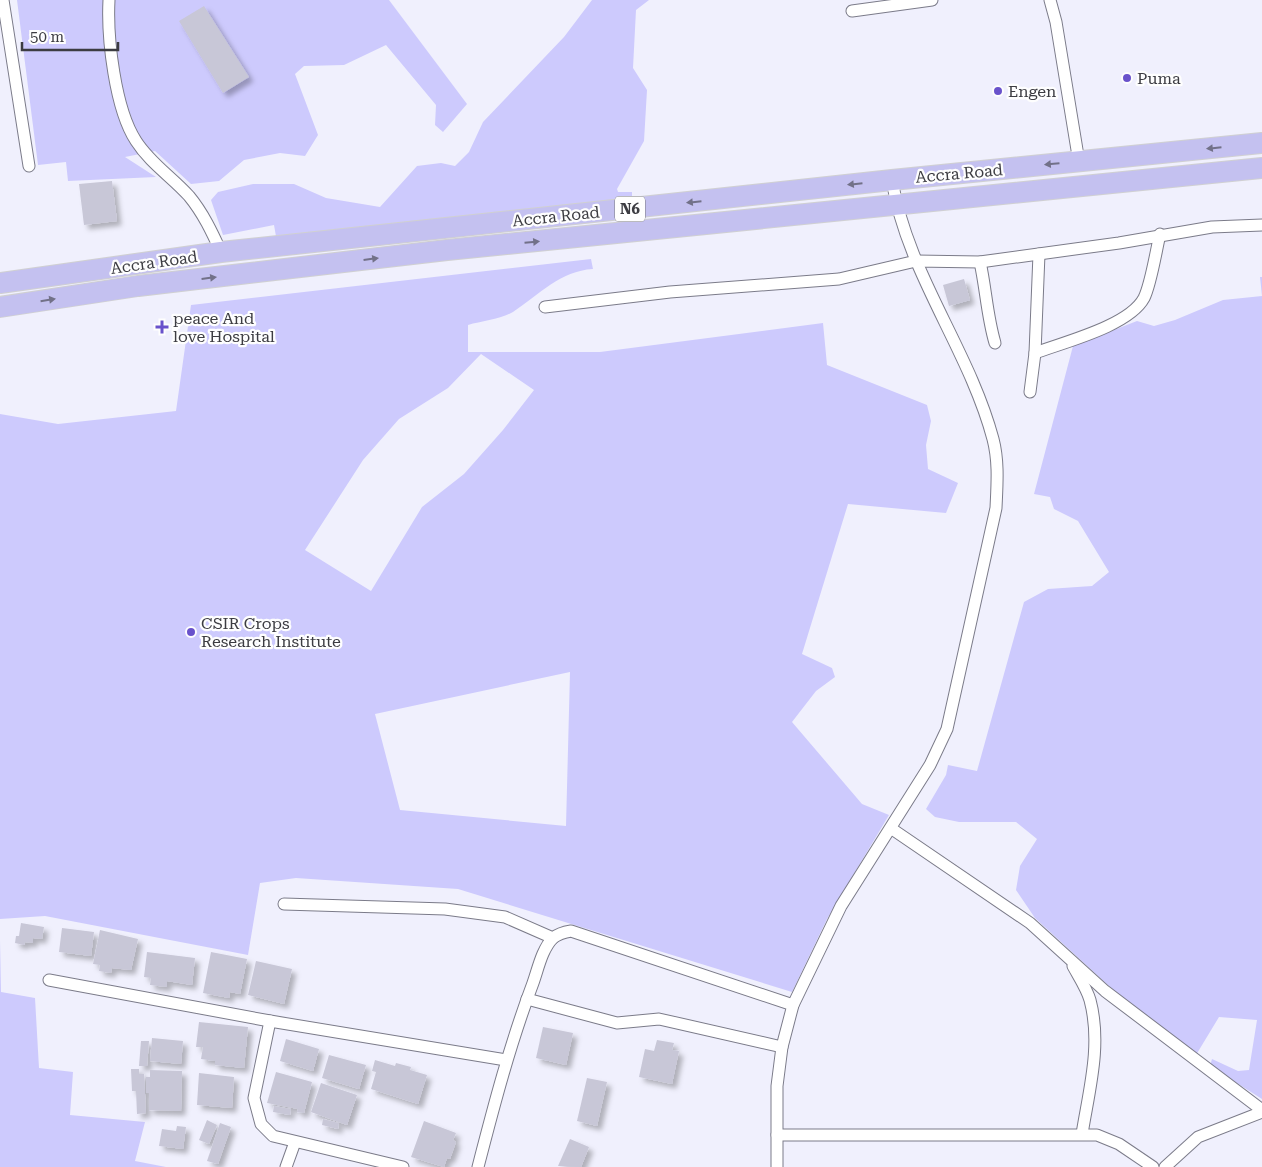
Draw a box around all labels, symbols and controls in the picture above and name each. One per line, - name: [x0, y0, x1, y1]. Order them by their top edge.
- scale bar: [22, 20, 119, 52]
- text: 50 m: [30, 28, 65, 46]
- place label: Puma: [1137, 69, 1181, 88]
- marker: Puma: [1121, 72, 1133, 84]
- place label: Engen: [1008, 82, 1056, 101]
- marker: Engen: [992, 85, 1004, 97]
- one-way arrow: [1205, 144, 1221, 152]
- street label: Accra Road: [915, 160, 1003, 187]
- one-way arrow: [1044, 161, 1060, 169]
- one-way arrow: [847, 180, 863, 188]
- road number: N6: [615, 196, 645, 222]
- one-way arrow: [685, 198, 701, 206]
- street label: Accra Road: [512, 202, 601, 231]
- one-way arrow: [525, 238, 541, 246]
- street label: Accra Road: [109, 247, 199, 278]
- one-way arrow: [363, 255, 379, 263]
- one-way arrow: [202, 274, 218, 282]
- one-way arrow: [41, 296, 57, 304]
- place label: peace And love Hospital: [173, 309, 275, 346]
- marker: peace And love Hospital: [155, 320, 169, 334]
- place label: CSIR Crops Research Institute: [201, 614, 341, 651]
- marker: CSIR Crops Research Institute: [185, 626, 197, 638]

